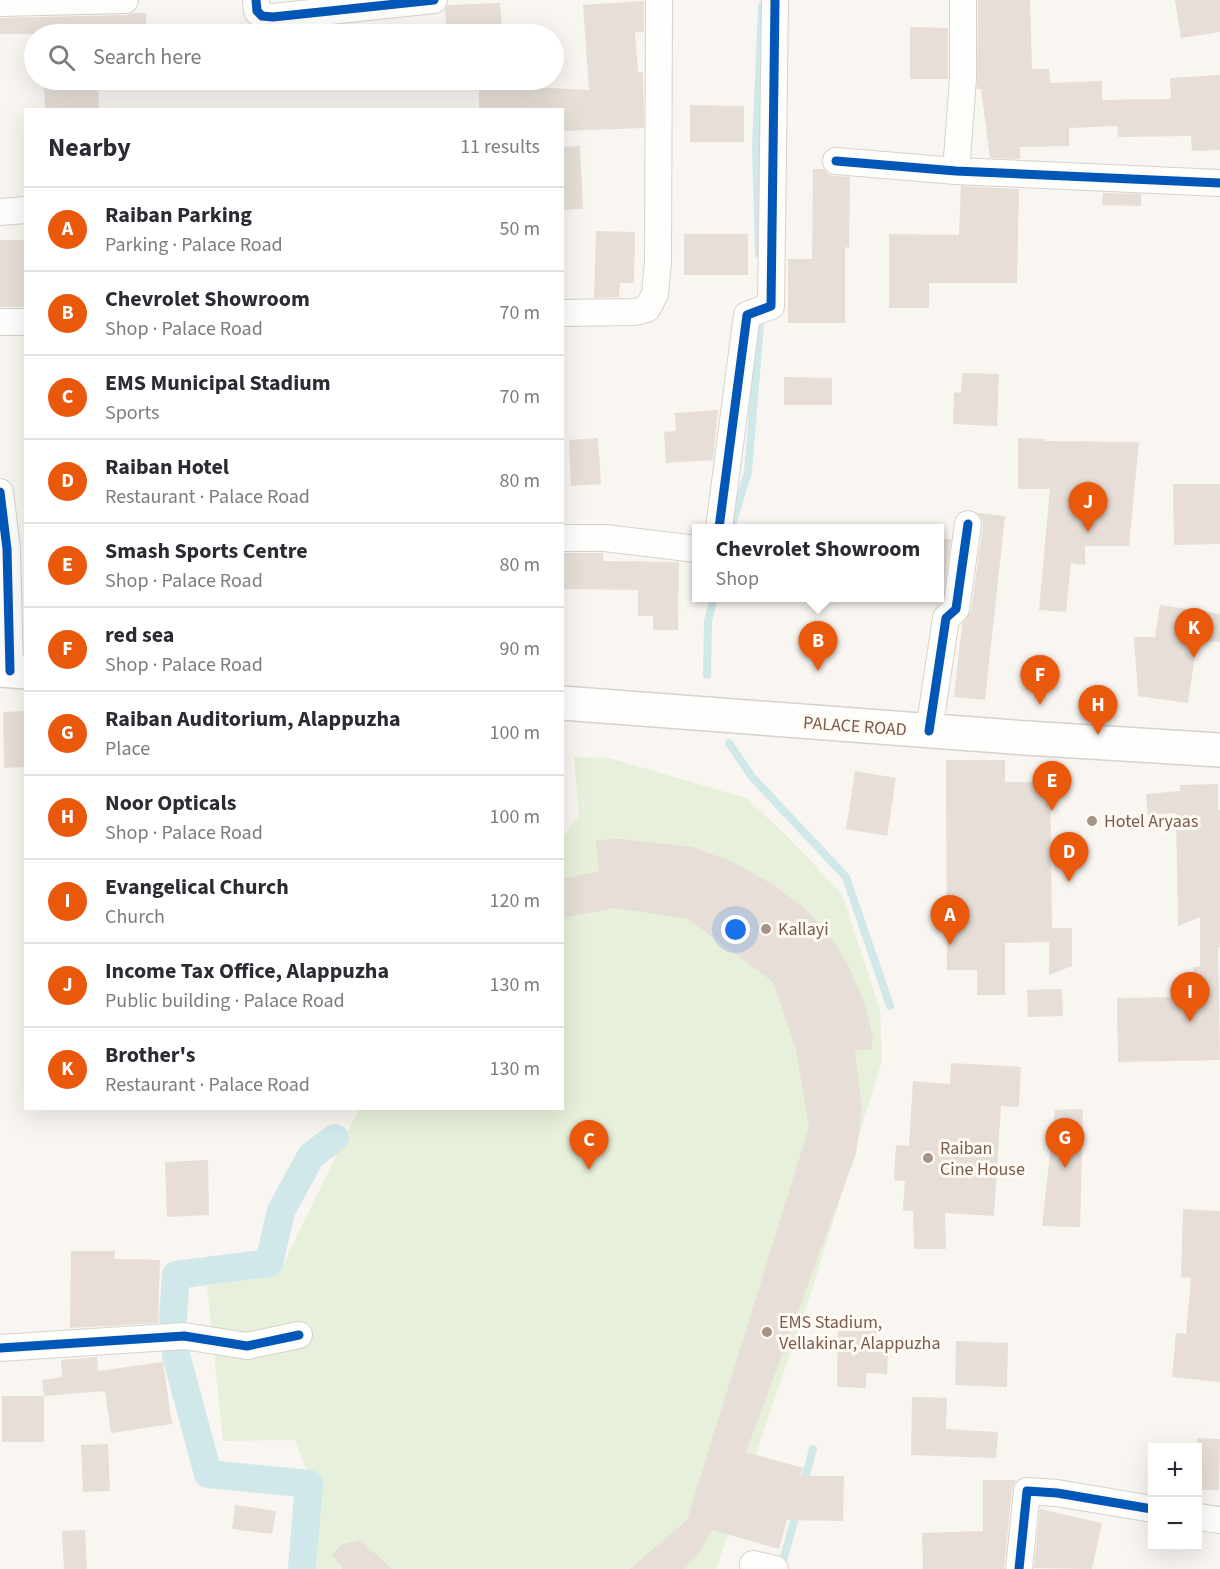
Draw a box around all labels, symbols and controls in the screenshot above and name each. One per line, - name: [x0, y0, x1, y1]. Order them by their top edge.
- search box: [24, 24, 564, 90]
- icon: search: [45, 41, 78, 74]
- text: Search here: [93, 41, 201, 73]
- text: Nearby: [48, 129, 131, 166]
- text: 11 results: [460, 133, 540, 161]
- text: Raiban Parking: [105, 199, 252, 231]
- text: A: [62, 215, 73, 243]
- text: 50 m: [500, 215, 540, 243]
- text: Parking · Palace Road: [105, 231, 283, 259]
- text: Chevrolet Showroom: [105, 283, 310, 315]
- text: B: [61, 299, 74, 327]
- text: 70 m: [500, 299, 540, 327]
- text: Shop · Palace Road: [105, 315, 263, 343]
- text: EMS Municipal Stadium: [105, 367, 331, 399]
- text: C: [62, 383, 73, 411]
- text: 70 m: [500, 383, 540, 411]
- text: Sports: [105, 399, 160, 427]
- text: Raiban Hotel: [105, 451, 229, 483]
- text: D: [61, 467, 74, 495]
- text: 80 m: [500, 467, 540, 495]
- pin: J: [1068, 482, 1108, 532]
- text: Restaurant · Palace Road: [105, 483, 310, 511]
- popup: [692, 524, 944, 602]
- text: Chevrolet Showroom: [716, 533, 920, 565]
- text: Smash Sports Centre: [105, 535, 308, 567]
- text: E: [62, 551, 73, 579]
- text: 80 m: [500, 551, 540, 579]
- text: Shop: [716, 565, 759, 593]
- text: Shop · Palace Road: [105, 567, 263, 595]
- pin: K: [1174, 608, 1214, 658]
- text: red sea: [105, 619, 174, 651]
- pin: B: [798, 622, 838, 671]
- text: F: [62, 635, 73, 663]
- text: 90 m: [500, 635, 540, 663]
- text: Shop · Palace Road: [105, 651, 263, 679]
- pin: F: [1020, 656, 1060, 705]
- pin: H: [1078, 686, 1118, 735]
- text: Raiban Auditorium, Alappuzha: [105, 703, 401, 735]
- street label: PALACE ROAD: [802, 710, 908, 743]
- text: G: [61, 719, 74, 747]
- text: 100 m: [490, 719, 540, 747]
- text: Place: [105, 735, 150, 763]
- pin: E: [1032, 762, 1072, 811]
- text: Noor Opticals: [105, 787, 236, 819]
- text: H: [61, 803, 74, 831]
- text: 100 m: [490, 803, 540, 831]
- place label: Hotel Aryaas: [1104, 809, 1198, 834]
- marker: Hotel Aryaas: [1085, 814, 1099, 828]
- text: Shop · Palace Road: [105, 819, 263, 847]
- pin: D: [1050, 832, 1088, 882]
- text: Evangelical Church: [105, 871, 289, 903]
- text: I: [64, 887, 71, 915]
- text: 120 m: [490, 887, 540, 915]
- pin: A: [930, 896, 970, 945]
- text: Church: [105, 903, 165, 931]
- your location: [721, 915, 750, 944]
- place label: Kallayi: [778, 917, 829, 942]
- marker: Kallayi: [759, 922, 773, 936]
- text: Income Tax Office, Alappuzha: [105, 955, 389, 987]
- text: J: [62, 971, 73, 999]
- text: 130 m: [490, 971, 540, 999]
- pin: I: [1170, 972, 1210, 1022]
- text: Public building · Palace Road: [105, 987, 345, 1015]
- text: Brother's: [105, 1039, 196, 1071]
- text: K: [61, 1055, 74, 1083]
- text: 130 m: [490, 1055, 540, 1083]
- text: Restaurant · Palace Road: [105, 1071, 310, 1099]
- pin: G: [1046, 1118, 1084, 1168]
- pin: C: [570, 1120, 608, 1170]
- place label: Raiban Cine House: [940, 1136, 1025, 1182]
- marker: Raiban Cine House: [921, 1151, 935, 1165]
- place label: EMS Stadium, Vellakinar, Alappuzha: [779, 1310, 940, 1356]
- marker: EMS Stadium, Vellakinar, Alappuzha: [760, 1325, 774, 1339]
- map controls: [1148, 1443, 1202, 1551]
- button: +: [1148, 1443, 1202, 1497]
- button: −: [1148, 1497, 1202, 1551]

